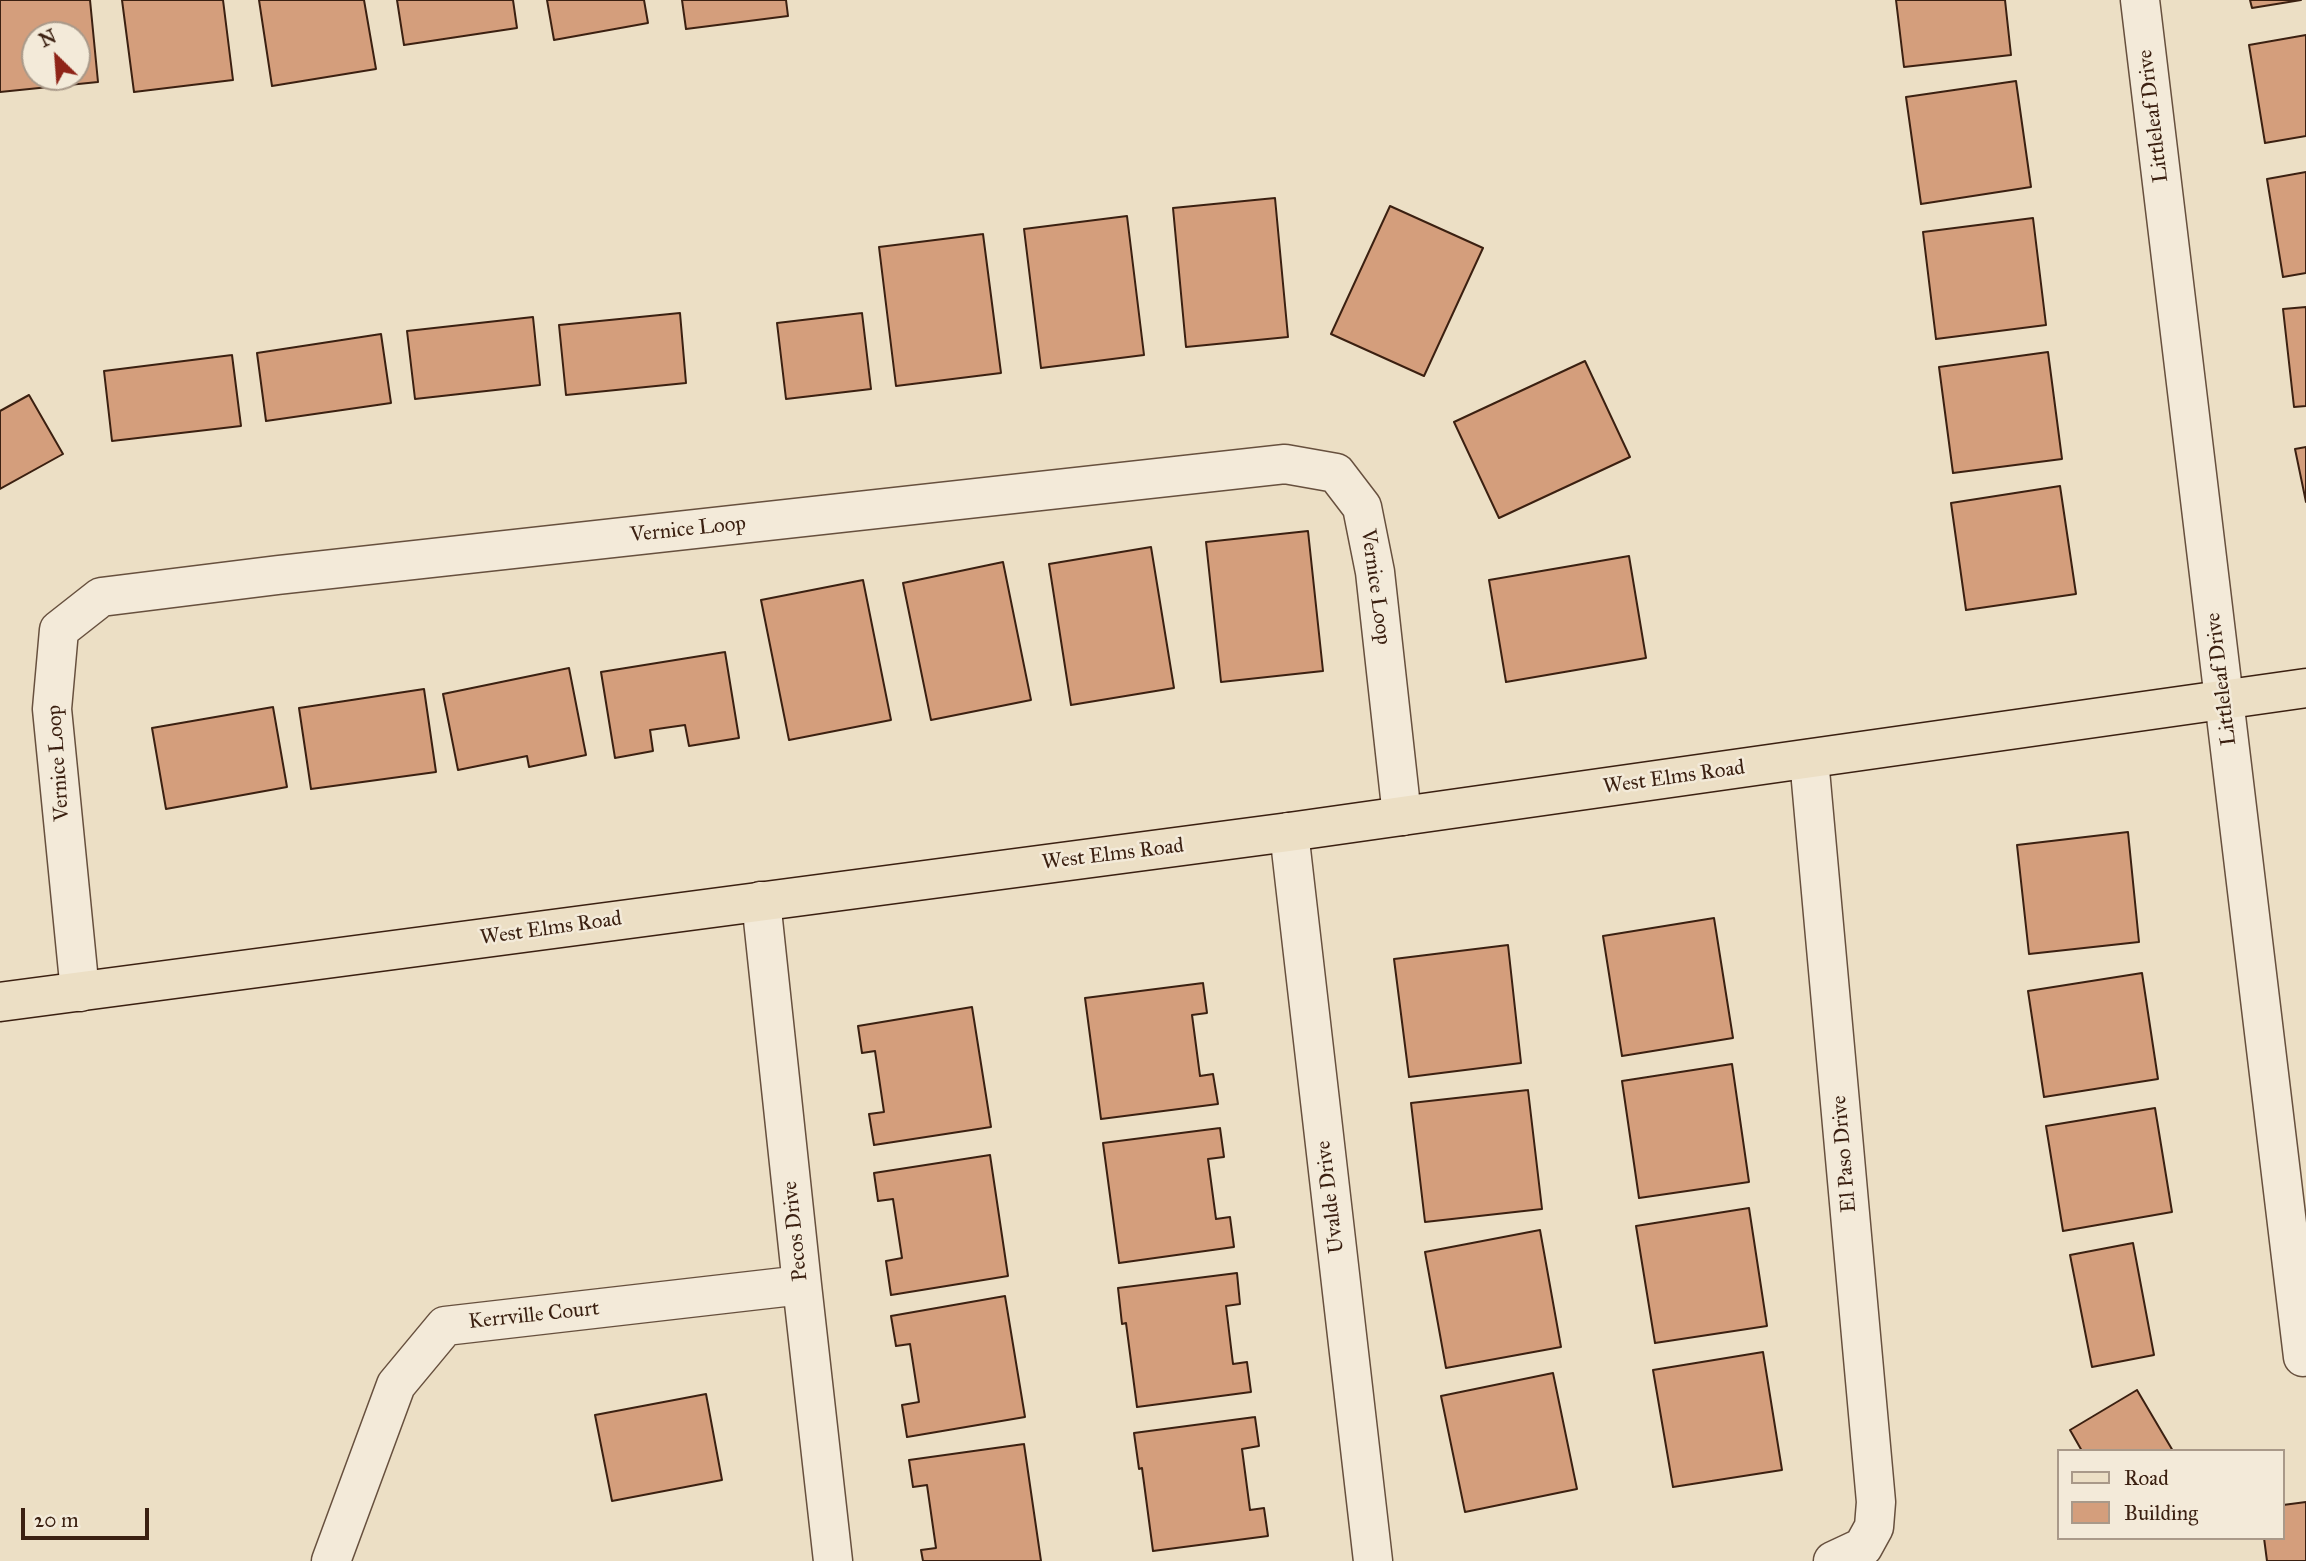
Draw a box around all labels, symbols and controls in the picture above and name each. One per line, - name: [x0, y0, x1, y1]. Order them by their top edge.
- north arrow: [21, 21, 91, 91]
- text: N: [36, 24, 60, 52]
- street label: Littleleaf Drive: [2133, 48, 2175, 184]
- street label: Vernice Loop: [629, 511, 747, 549]
- street label: Vernice Loop: [1354, 528, 1396, 646]
- street label: Littleleaf Drive: [2201, 611, 2243, 747]
- street label: Vernice Loop: [42, 704, 76, 822]
- street label: West Elms Road: [1602, 756, 1746, 800]
- street label: West Elms Road: [1041, 834, 1185, 876]
- street label: West Elms Road: [479, 907, 623, 951]
- street label: El Paso Drive: [1827, 1095, 1863, 1213]
- street label: Uvalde Drive: [1312, 1139, 1350, 1255]
- street label: Pecos Drive: [778, 1180, 814, 1282]
- street label: Kerrville Court: [467, 1297, 601, 1335]
- legend: [2058, 1449, 2285, 1540]
- text: Road: [2124, 1465, 2169, 1491]
- scale bar: [24, 1494, 152, 1538]
- text: Building: [2124, 1500, 2198, 1526]
- text: 20 m: [34, 1507, 79, 1533]

